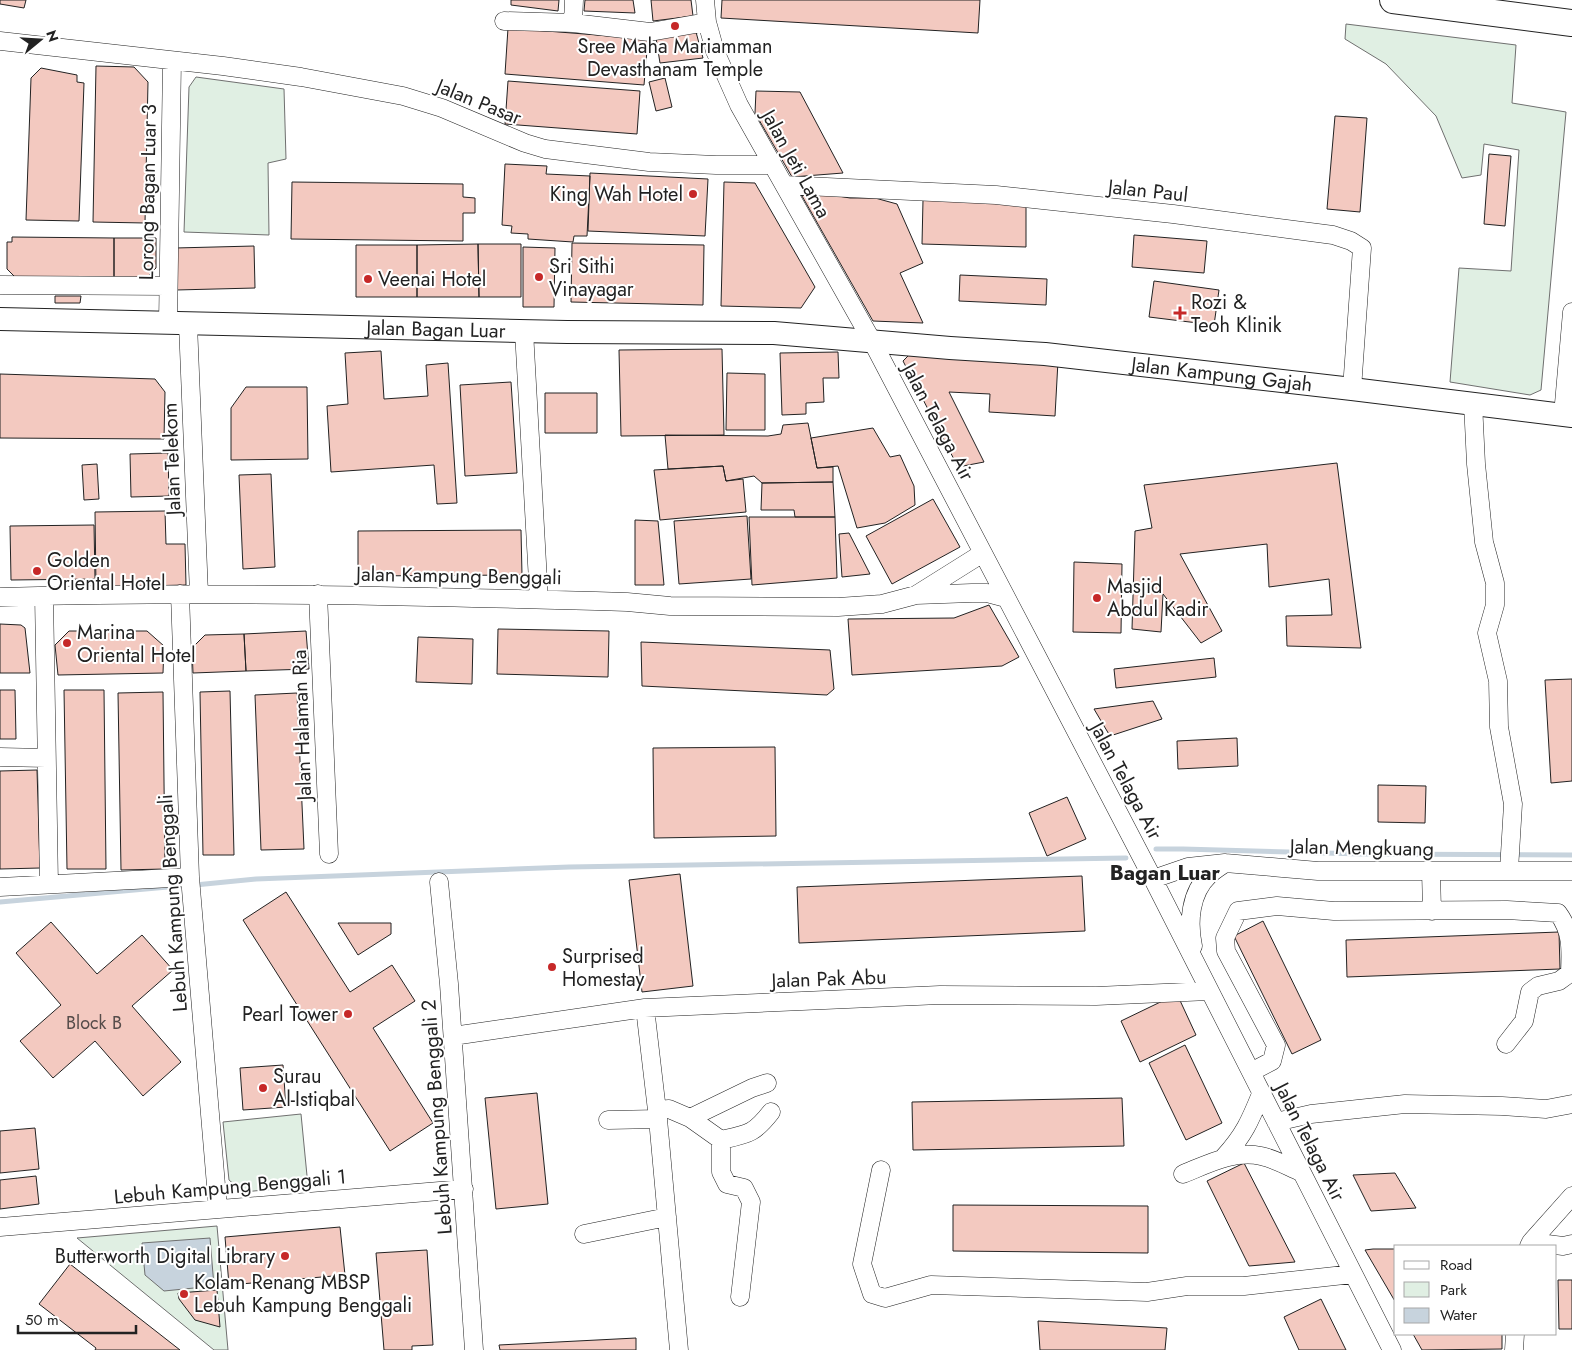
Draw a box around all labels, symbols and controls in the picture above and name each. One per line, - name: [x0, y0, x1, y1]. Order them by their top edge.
- north arrow: [15, 15, 65, 65]
- marker: Sree Maha Mariamman Devasthanam Temple: [669, 20, 681, 32]
- text: N: [41, 28, 64, 44]
- place label: Sree Maha Mariamman Devasthanam Temple: [578, 32, 772, 84]
- street label: Jalan Pasar: [429, 71, 526, 132]
- street label: Jalan Jeti Lama: [753, 102, 838, 224]
- street label: Lorong Bagan Luar 3: [132, 104, 164, 280]
- street label: Jalan Paul: [1104, 172, 1189, 210]
- place label: King Wah Hotel: [550, 180, 683, 209]
- marker: King Wah Hotel: [687, 188, 699, 200]
- place label: Sri Sithi Vinayagar: [549, 252, 634, 304]
- place label: Veenai Hotel: [378, 265, 486, 294]
- marker: Sri Sithi Vinayagar: [533, 271, 545, 283]
- marker: Veenai Hotel: [362, 273, 374, 285]
- place label: Rozi & Teoh Klinik: [1191, 288, 1282, 340]
- marker: Rozi & Teoh Klinik: [1173, 306, 1187, 320]
- street label: Jalan Bagan Luar: [363, 313, 506, 345]
- street label: Jalan Kampung Gajah: [1127, 349, 1314, 399]
- street label: Jalan Telaga Air: [893, 355, 981, 486]
- street label: Jalan Telekom: [156, 402, 189, 519]
- place label: Golden Oriental Hotel: [47, 546, 166, 598]
- street label: Jalan Kampung Benggali: [353, 560, 562, 592]
- marker: Golden Oriental Hotel: [31, 565, 43, 577]
- place label: Masjid Abdul Kadir: [1107, 572, 1209, 624]
- marker: Masjid Abdul Kadir: [1091, 592, 1103, 604]
- place label: Marina Oriental Hotel: [77, 618, 196, 670]
- marker: Marina Oriental Hotel: [61, 637, 73, 649]
- street label: Jalan Halaman Ria: [285, 649, 319, 804]
- street label: Jalan Telaga Air: [1081, 714, 1169, 845]
- street label: Lebuh Kampung Benggali: [151, 793, 195, 1013]
- street label: Jalan Mengkuang: [1287, 832, 1434, 864]
- district label: Bagan Luar: [1110, 858, 1221, 888]
- place label: Surprised Homestay: [562, 942, 644, 994]
- marker: Surprised Homestay: [546, 961, 558, 973]
- street label: Jalan Pak Abu: [768, 963, 887, 996]
- street label: Lebuh Kampung Benggali 2: [414, 998, 460, 1236]
- place label: Pearl Tower: [242, 1000, 338, 1029]
- marker: Pearl Tower: [342, 1008, 354, 1020]
- house number: Block B: [66, 1010, 122, 1036]
- place label: Surau Al-Istiqbal: [273, 1062, 355, 1114]
- street label: Jalan Telaga Air: [1266, 1075, 1352, 1206]
- marker: Surau Al-Istiqbal: [257, 1082, 269, 1094]
- street label: Lebuh Kampung Benggali 1: [113, 1162, 347, 1212]
- place label: Butterworth Digital Library: [55, 1242, 275, 1271]
- legend: [1394, 1245, 1557, 1335]
- marker: Butterworth Digital Library: [279, 1250, 291, 1262]
- text: Road: [1440, 1254, 1472, 1276]
- place label: Kolam Renang MBSP Lebuh Kampung Benggali: [194, 1268, 412, 1320]
- text: Park: [1440, 1279, 1467, 1301]
- marker: Kolam Renang MBSP Lebuh Kampung Benggali: [178, 1288, 190, 1300]
- scale bar: [18, 1302, 135, 1334]
- text: Water: [1440, 1304, 1478, 1326]
- text: 50 m: [25, 1309, 59, 1331]

